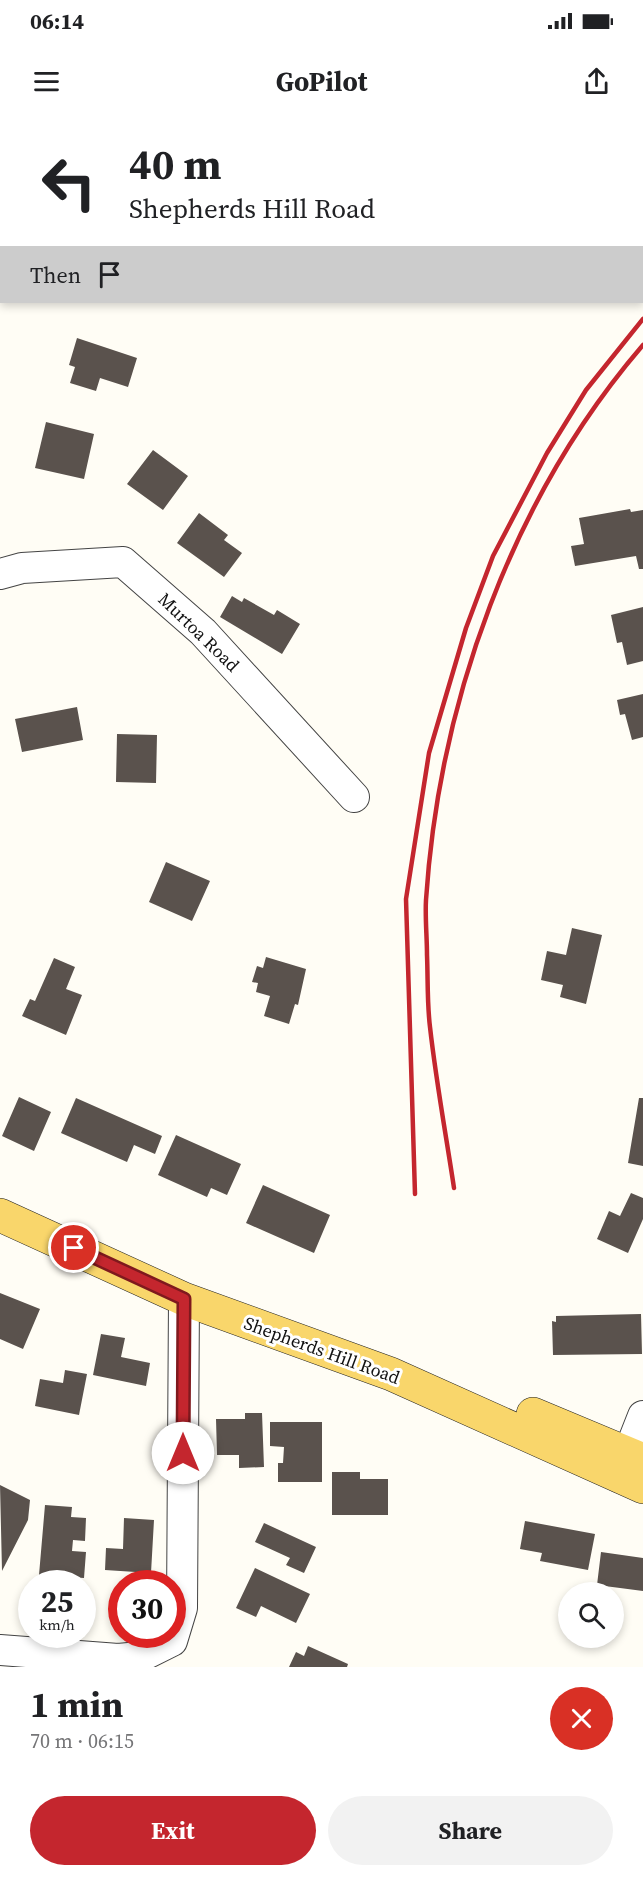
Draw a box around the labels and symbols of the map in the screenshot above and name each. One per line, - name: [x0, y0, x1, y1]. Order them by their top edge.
- street label: Murtoa Road: [153, 587, 245, 677]
- pin: [48, 1222, 99, 1273]
- street label: Shepherds Hill Road: [241, 1310, 403, 1390]
- position arrow: [151, 1421, 215, 1485]
- speed limit sign: 30: [108, 1570, 186, 1648]

